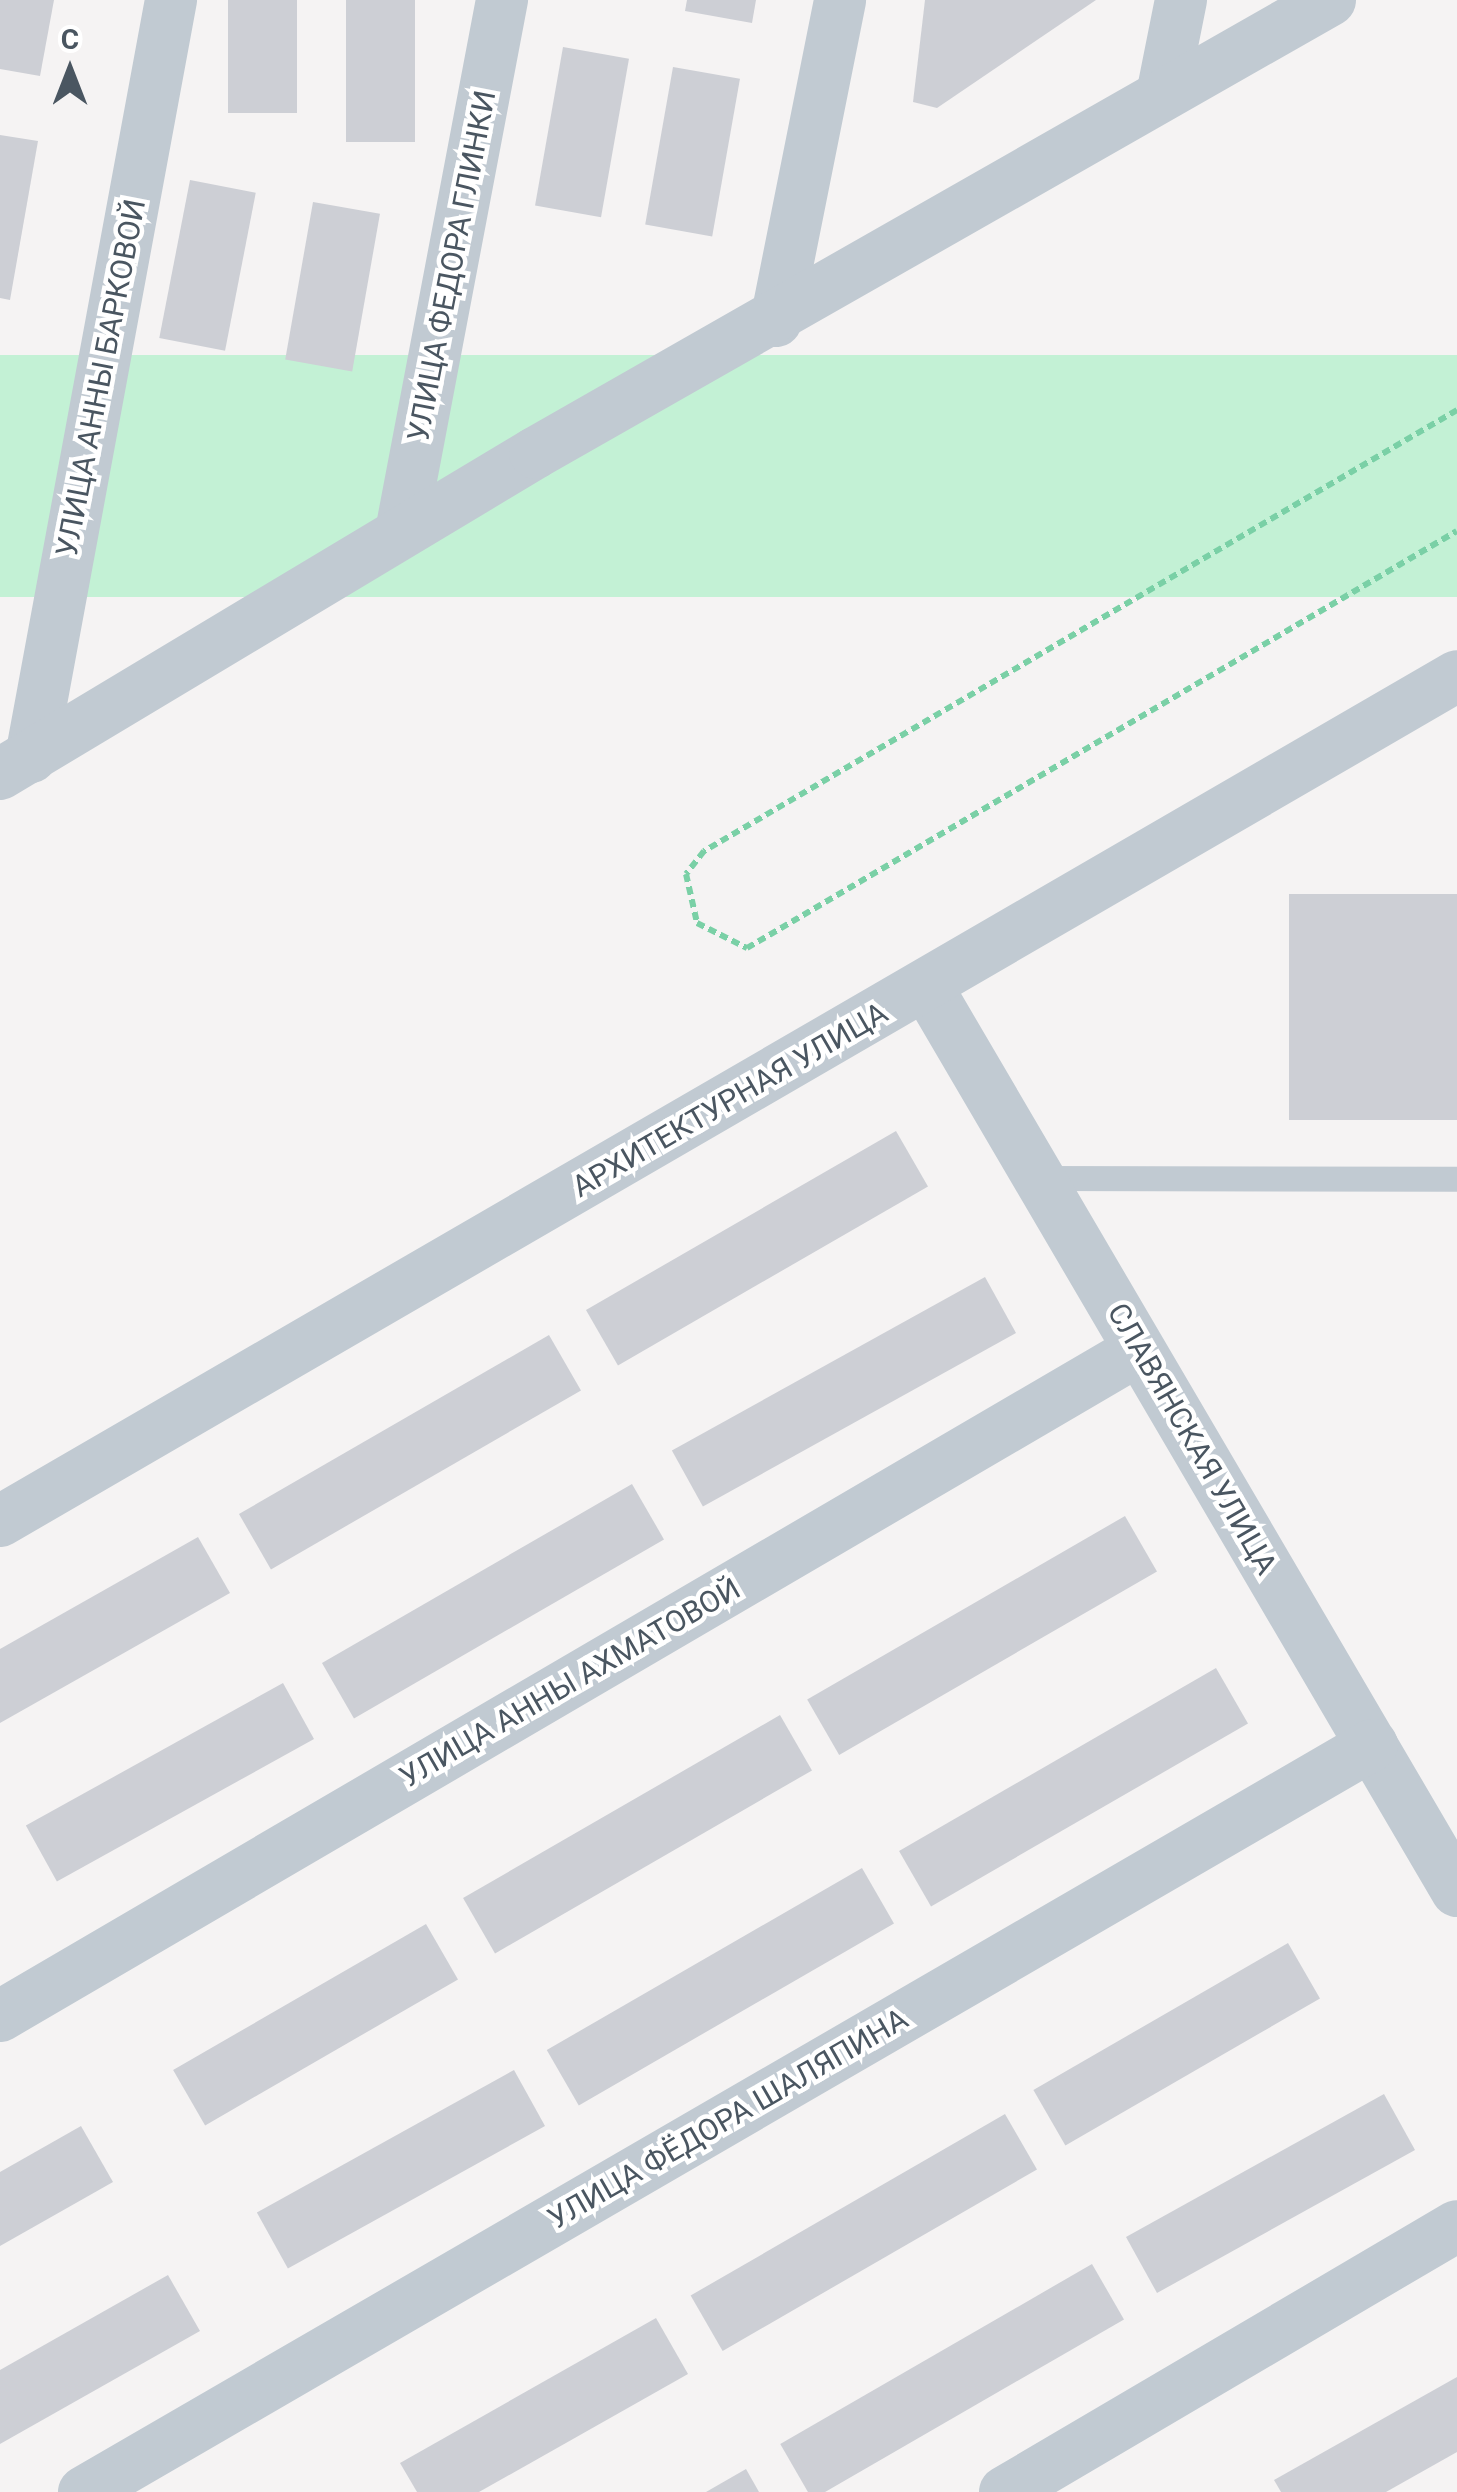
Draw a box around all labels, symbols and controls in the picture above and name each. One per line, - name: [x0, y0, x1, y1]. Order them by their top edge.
- north arrow: [20, 20, 120, 120]
- text: С: [61, 23, 79, 56]
- street label: УЛИЦА ФЕДОРА ГЛИНКИ: [400, 87, 504, 445]
- street label: УЛИЦА АННЫ БАРКОВОЙ: [49, 196, 153, 560]
- street label: АРХИТЕКТУРНАЯ УЛИЦА: [566, 995, 894, 1205]
- street label: СЛАВЯНСКАЯ УЛИЦА: [1100, 1297, 1284, 1581]
- street label: УЛИЦА АННЫ АХМАТОВОЙ: [393, 1571, 747, 1795]
- street label: УЛИЦА ФЁДОРА ШАЛЯПИНА: [542, 2001, 914, 2237]

